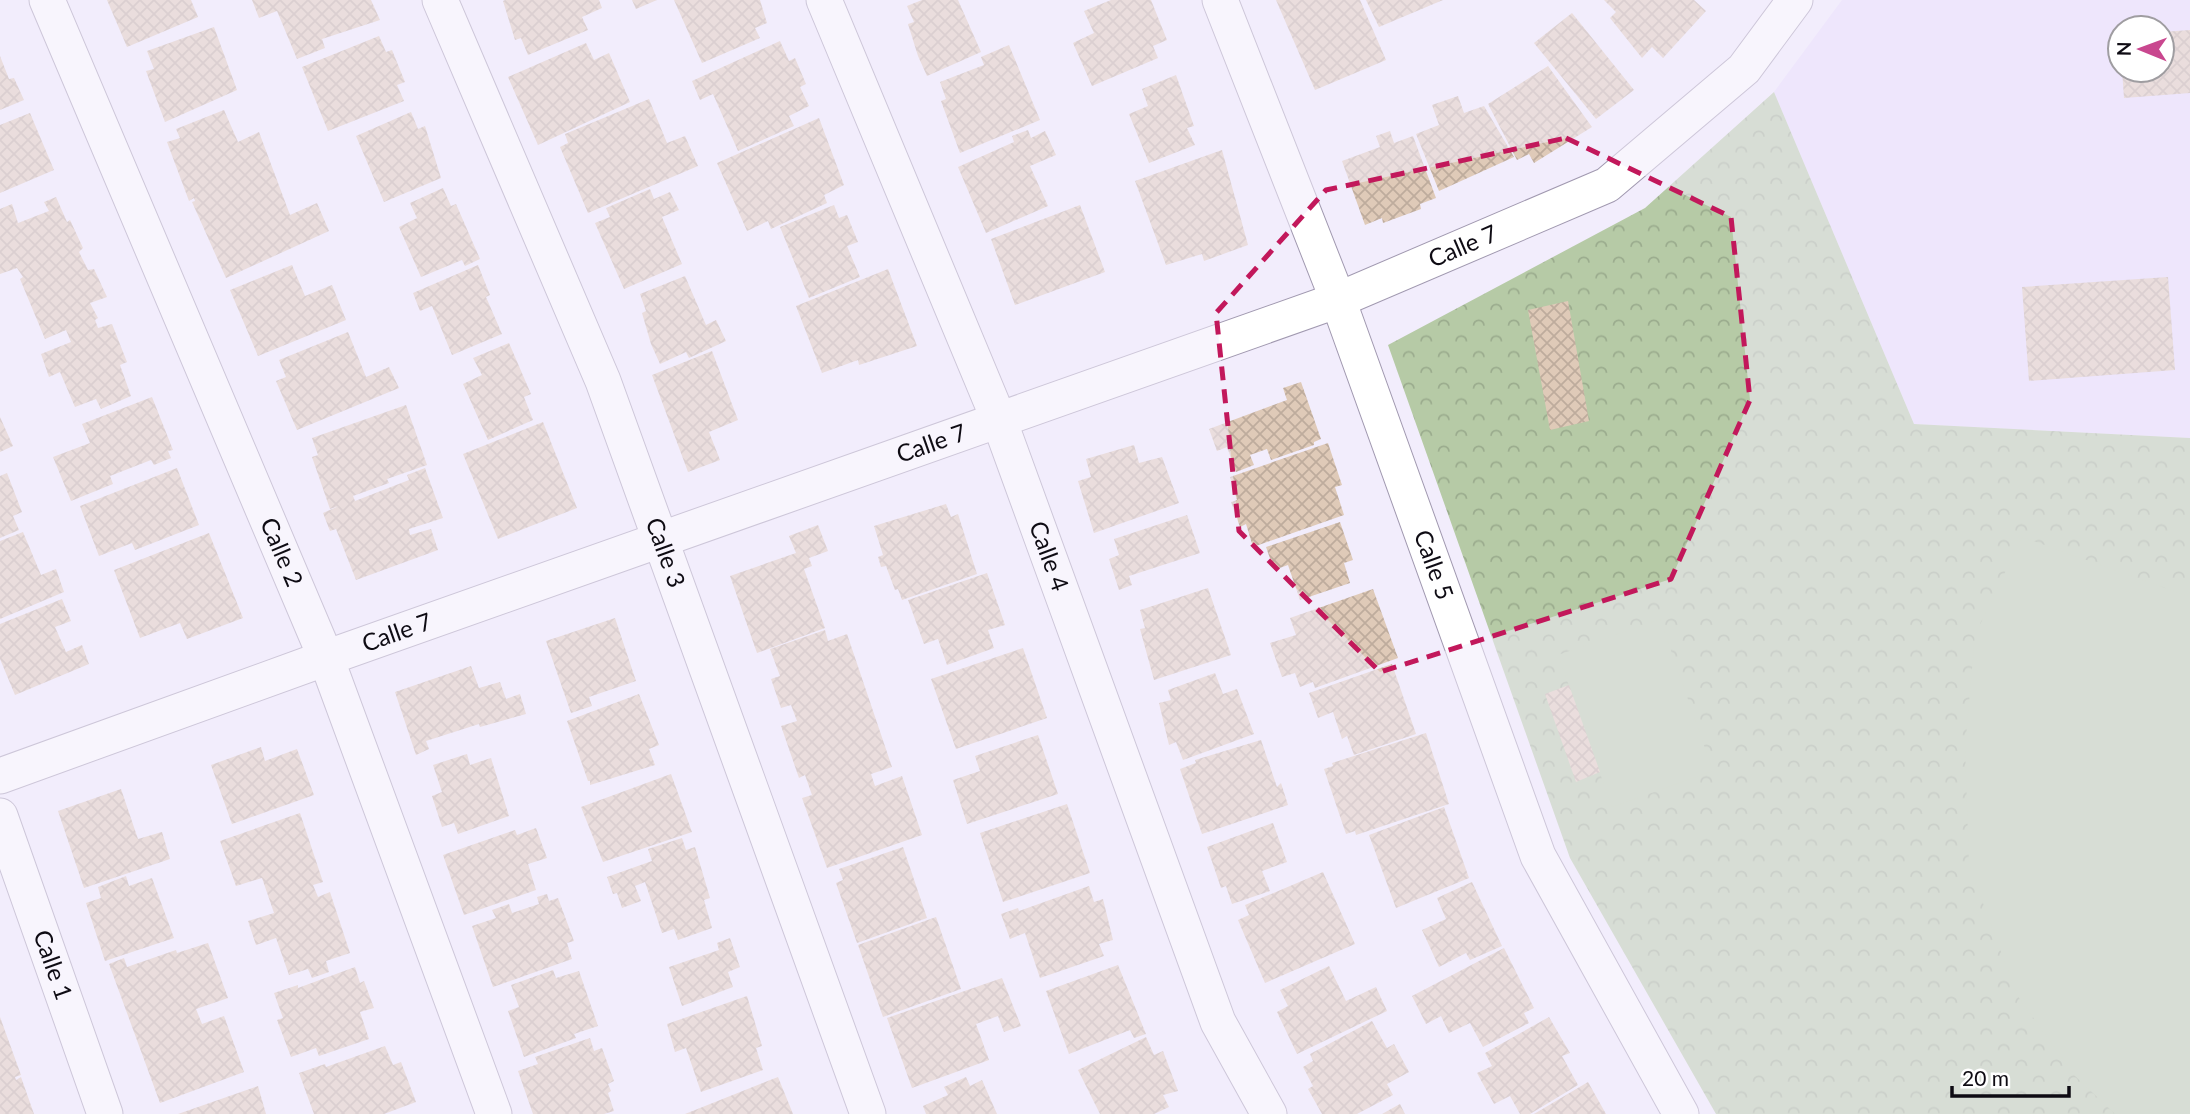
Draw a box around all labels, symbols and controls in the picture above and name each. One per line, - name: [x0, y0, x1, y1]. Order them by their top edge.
- north arrow: [2106, 14, 2176, 84]
- text: N: [2112, 41, 2135, 56]
- street label: Calle 7: [1423, 218, 1501, 273]
- street label: Calle 7: [892, 417, 970, 468]
- street label: Calle 2: [255, 513, 310, 591]
- street label: Calle 3: [641, 513, 692, 591]
- street label: Calle 4: [1024, 517, 1076, 595]
- street label: Calle 5: [1409, 526, 1461, 603]
- street label: Calle 7: [358, 606, 435, 657]
- street label: Calle 1: [28, 926, 80, 1003]
- scale bar: [1952, 1054, 2069, 1098]
- text: 20 m: [1962, 1065, 2009, 1090]

